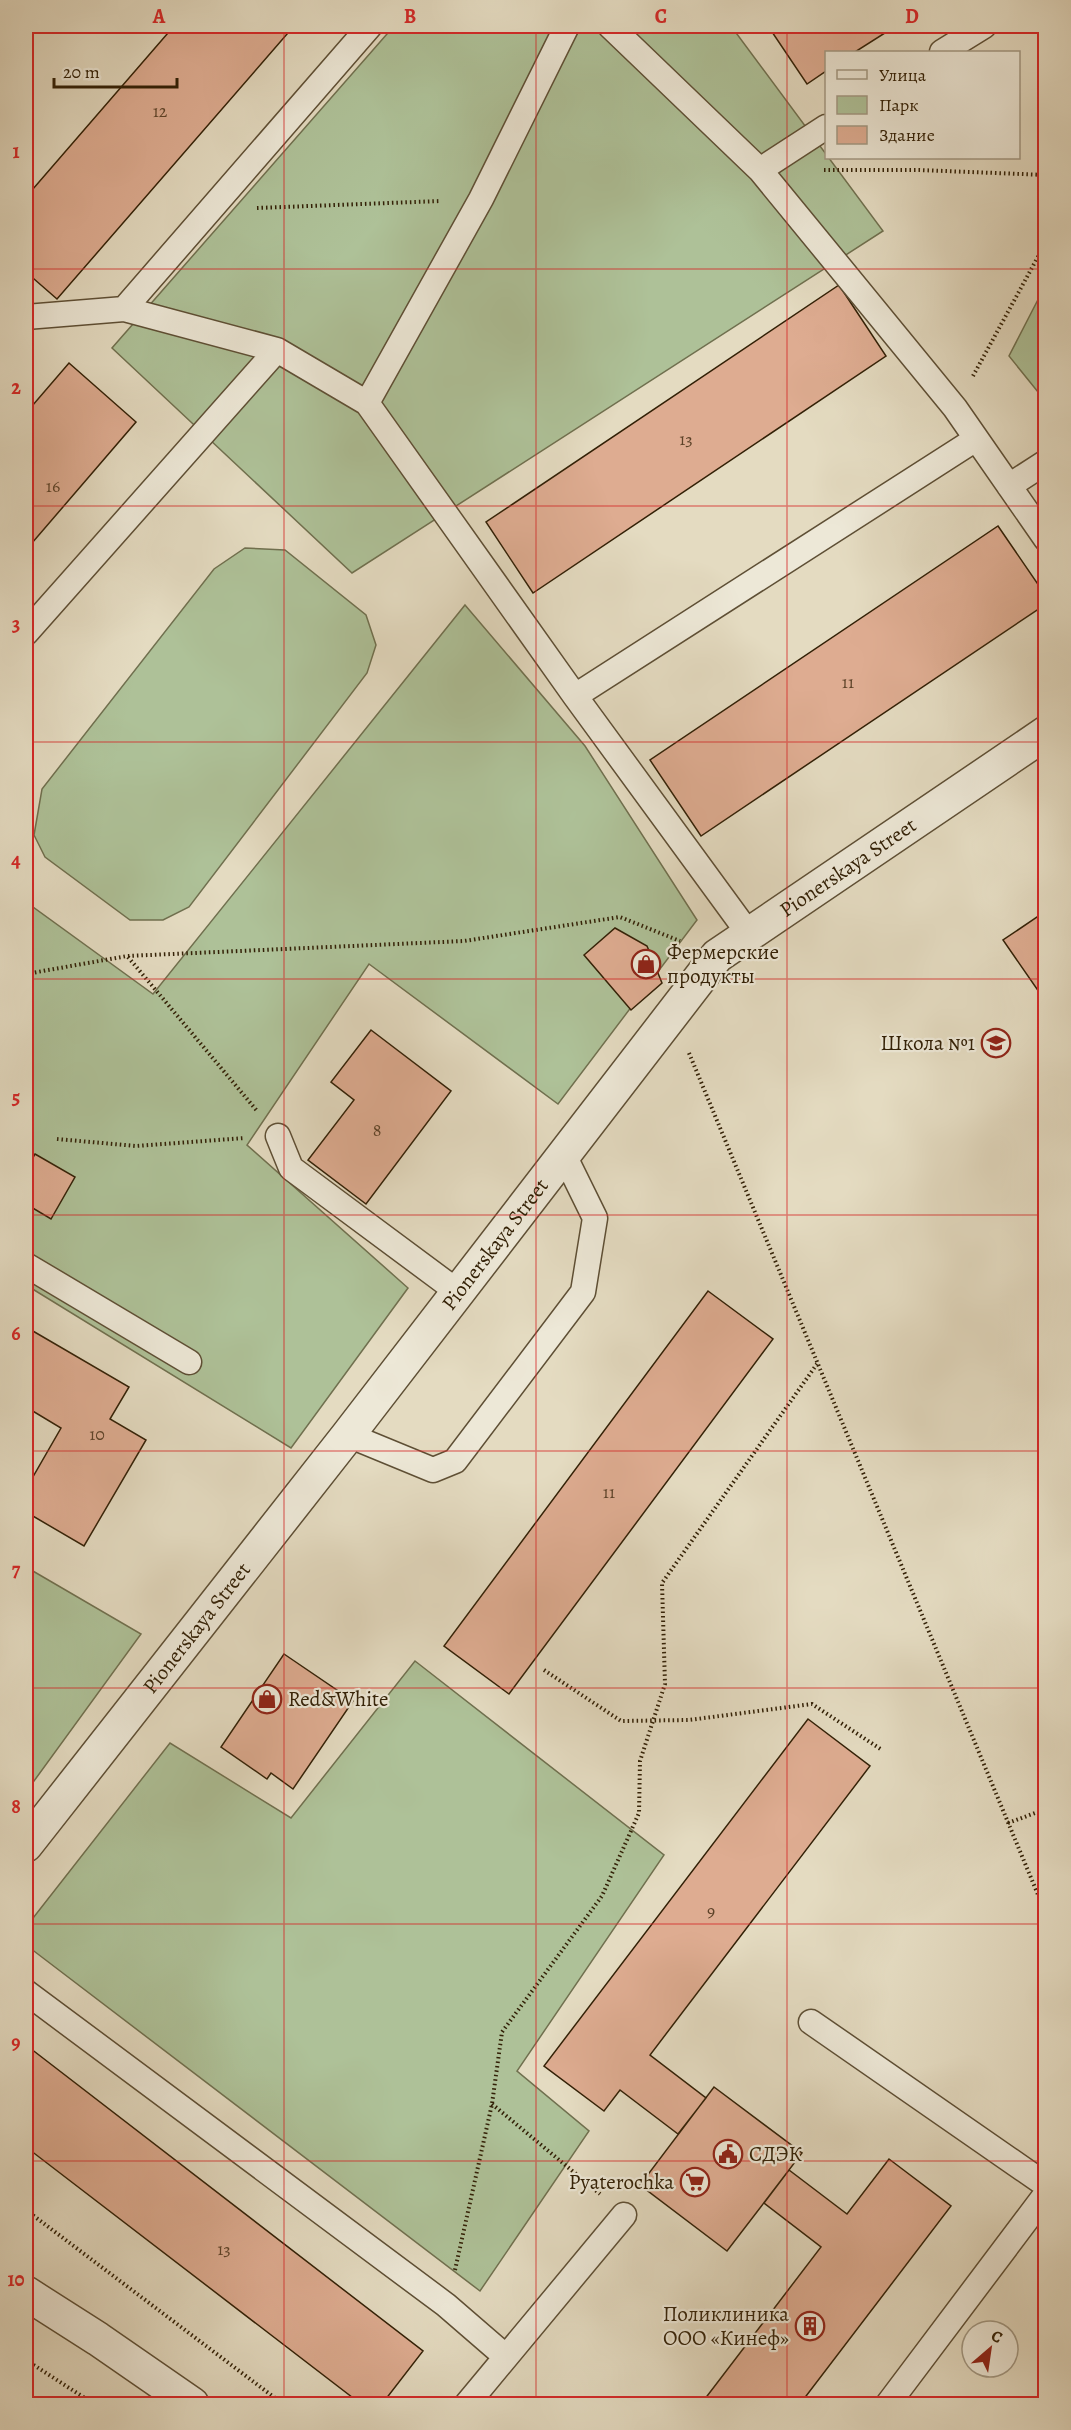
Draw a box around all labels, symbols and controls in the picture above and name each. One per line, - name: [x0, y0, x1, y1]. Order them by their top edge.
- text: A: [152, 3, 166, 30]
- text: B: [404, 3, 416, 30]
- text: C: [655, 3, 667, 30]
- text: D: [905, 3, 919, 30]
- scale bar: [54, 51, 177, 89]
- legend: [825, 51, 1020, 159]
- text: 20 m: [63, 60, 100, 84]
- text: Улица: [879, 63, 927, 87]
- text: Парк: [879, 93, 919, 117]
- house number: 12: [153, 99, 168, 123]
- text: Здание: [879, 123, 935, 147]
- text: 1: [12, 138, 20, 165]
- text: 2: [11, 374, 21, 401]
- house number: 13: [679, 427, 693, 451]
- house number: 16: [46, 474, 60, 498]
- text: 3: [12, 611, 20, 638]
- house number: 11: [842, 670, 854, 694]
- street label: Pionerskaya Street: [774, 811, 922, 924]
- text: 4: [11, 847, 21, 874]
- place label: Фермерские продукты: [667, 938, 779, 990]
- shop icon: Фермерские продукты: [630, 948, 662, 980]
- school or university icon: Школа №1: [980, 1027, 1012, 1059]
- place label: Школа №1: [880, 1029, 975, 1057]
- text: 5: [12, 1084, 20, 1111]
- house number: 8: [373, 1118, 381, 1142]
- street label: Pionerskaya Street: [435, 1173, 555, 1316]
- text: 6: [11, 1320, 21, 1347]
- house number: 10: [89, 1422, 105, 1446]
- house number: 11: [603, 1480, 615, 1504]
- text: 7: [12, 1556, 21, 1583]
- street label: Pionerskaya Street: [136, 1557, 257, 1699]
- shop icon: Red&White: [251, 1683, 283, 1715]
- place label: Red&White: [288, 1685, 388, 1713]
- text: 8: [11, 1793, 21, 1820]
- house number: 9: [707, 1899, 715, 1923]
- text: 9: [11, 2029, 21, 2056]
- public building icon: СДЭК: [712, 2138, 744, 2170]
- place label: СДЭК: [749, 2140, 803, 2168]
- supermarket icon: Pyaterochka: [679, 2166, 711, 2198]
- place label: Pyaterochka: [569, 2168, 674, 2196]
- house number: 13: [217, 2237, 231, 2261]
- text: 10: [7, 2266, 25, 2293]
- place label: Поликлиника ООО «Кинеф»: [663, 2300, 789, 2352]
- building icon: Поликлиника ООО «Кинеф»: [794, 2310, 826, 2342]
- north arrow: [960, 2319, 1020, 2379]
- text: С: [987, 2325, 1007, 2349]

